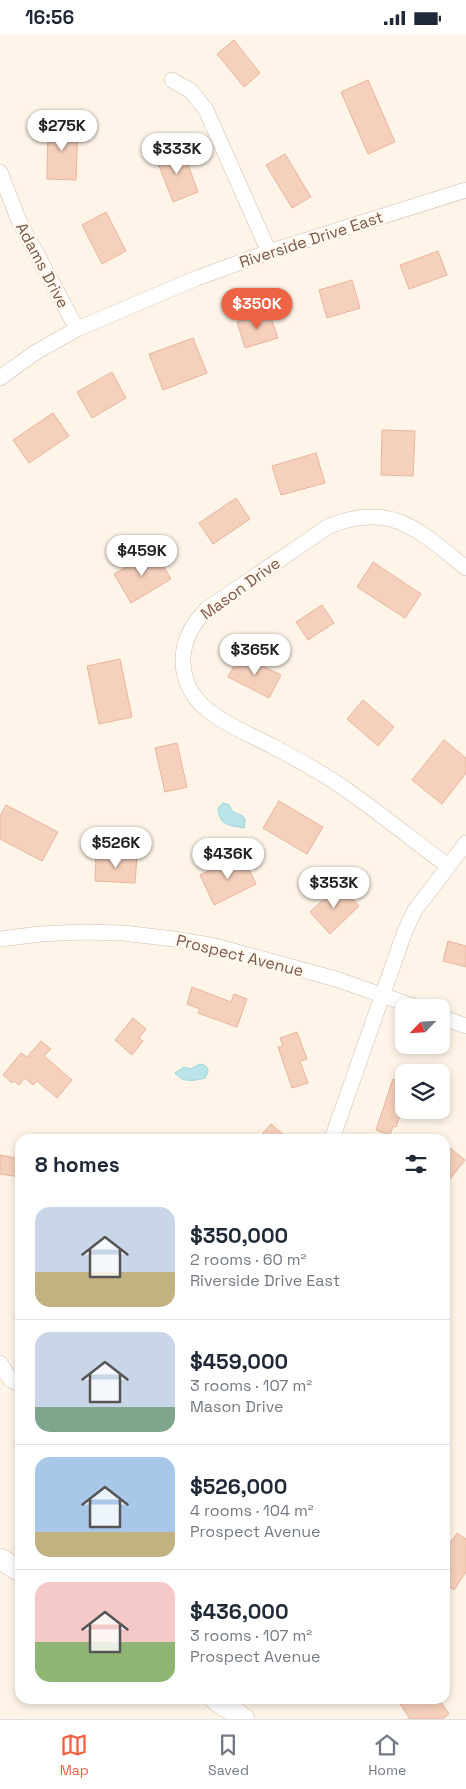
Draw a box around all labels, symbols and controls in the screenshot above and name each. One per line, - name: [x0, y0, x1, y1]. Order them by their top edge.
- text: 16:56: [25, 5, 74, 30]
- pin: $275K: [27, 109, 97, 152]
- text: $275K: [38, 115, 86, 136]
- pin: $333K: [142, 133, 212, 175]
- text: $333K: [153, 138, 201, 159]
- street label: Riverside Drive East: [237, 206, 386, 273]
- street label: Adams Drive: [11, 219, 74, 312]
- pin: $350K: [222, 287, 292, 330]
- text: $350K: [232, 293, 282, 314]
- pin: $459K: [107, 535, 177, 577]
- text: $459K: [117, 540, 167, 561]
- street label: Mason Drive: [196, 552, 284, 624]
- pin: $365K: [220, 633, 290, 676]
- text: $365K: [231, 639, 279, 660]
- pin: $526K: [81, 827, 151, 869]
- text: $526K: [92, 832, 140, 853]
- pin: $436K: [193, 837, 263, 880]
- text: $436K: [203, 843, 253, 864]
- pin: $353K: [299, 867, 369, 909]
- text: $353K: [310, 872, 358, 893]
- street label: Prospect Avenue: [174, 930, 306, 981]
- north arrow: [395, 999, 450, 1054]
- map controls: [395, 999, 450, 1119]
- button: layers: [395, 1064, 450, 1119]
- icon: filters: [402, 1150, 430, 1178]
- text: 8 homes: [35, 1151, 120, 1178]
- text: $350,000: [190, 1222, 288, 1249]
- icon: home: [75, 1227, 135, 1287]
- text: 2 rooms · 60 m²: [190, 1249, 306, 1270]
- text: Riverside Drive East: [190, 1270, 340, 1291]
- text: $459,000: [190, 1348, 288, 1375]
- icon: home: [75, 1352, 135, 1412]
- text: 3 rooms · 107 m²: [190, 1375, 312, 1396]
- text: Mason Drive: [190, 1396, 284, 1417]
- text: $526,000: [190, 1473, 287, 1500]
- icon: home: [75, 1477, 135, 1537]
- text: 4 rooms · 104 m²: [190, 1500, 314, 1521]
- text: Prospect Avenue: [190, 1521, 320, 1542]
- text: $436,000: [190, 1598, 289, 1625]
- icon: home: [75, 1602, 135, 1662]
- text: 3 rooms · 107 m²: [190, 1625, 312, 1646]
- text: Prospect Avenue: [190, 1646, 320, 1667]
- tab: Map: [60, 1731, 89, 1779]
- tab: Saved: [208, 1731, 249, 1779]
- tab: Home: [368, 1731, 406, 1779]

